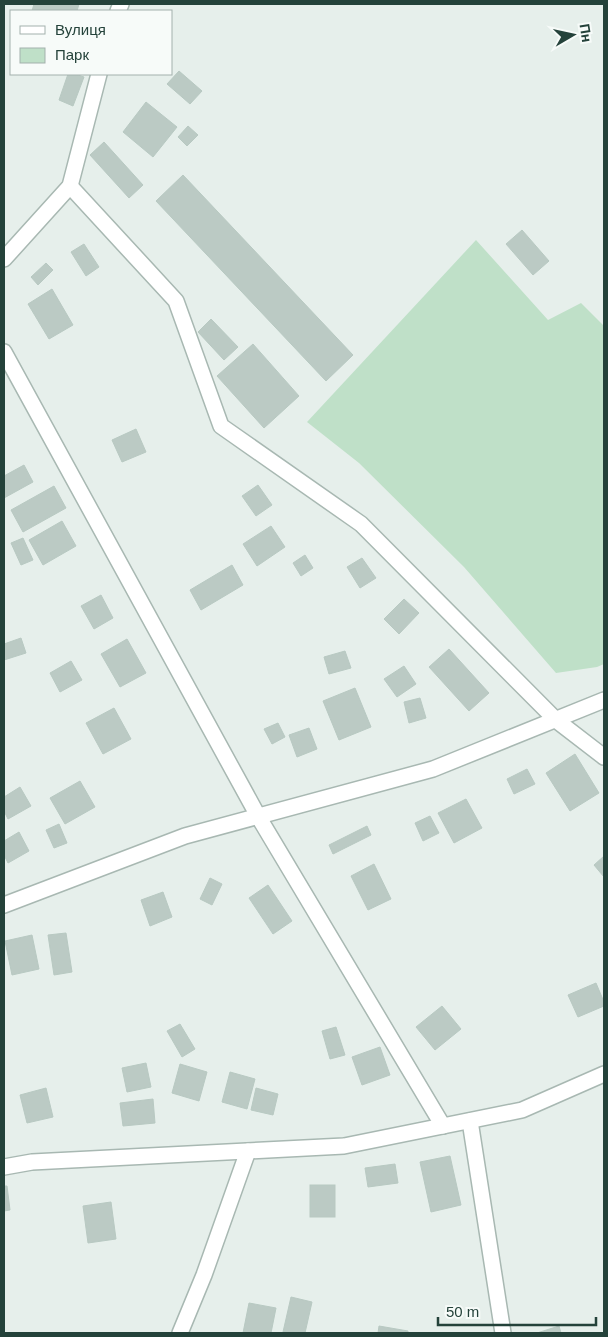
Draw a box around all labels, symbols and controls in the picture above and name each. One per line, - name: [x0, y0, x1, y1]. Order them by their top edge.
- legend: [10, 10, 172, 75]
- north arrow: [548, 10, 598, 60]
- text: Вулиця: [55, 21, 106, 38]
- text: Пн: [576, 23, 595, 43]
- text: Парк: [55, 46, 89, 63]
- scale bar: [438, 1294, 596, 1326]
- text: 50 m: [446, 1303, 479, 1320]

